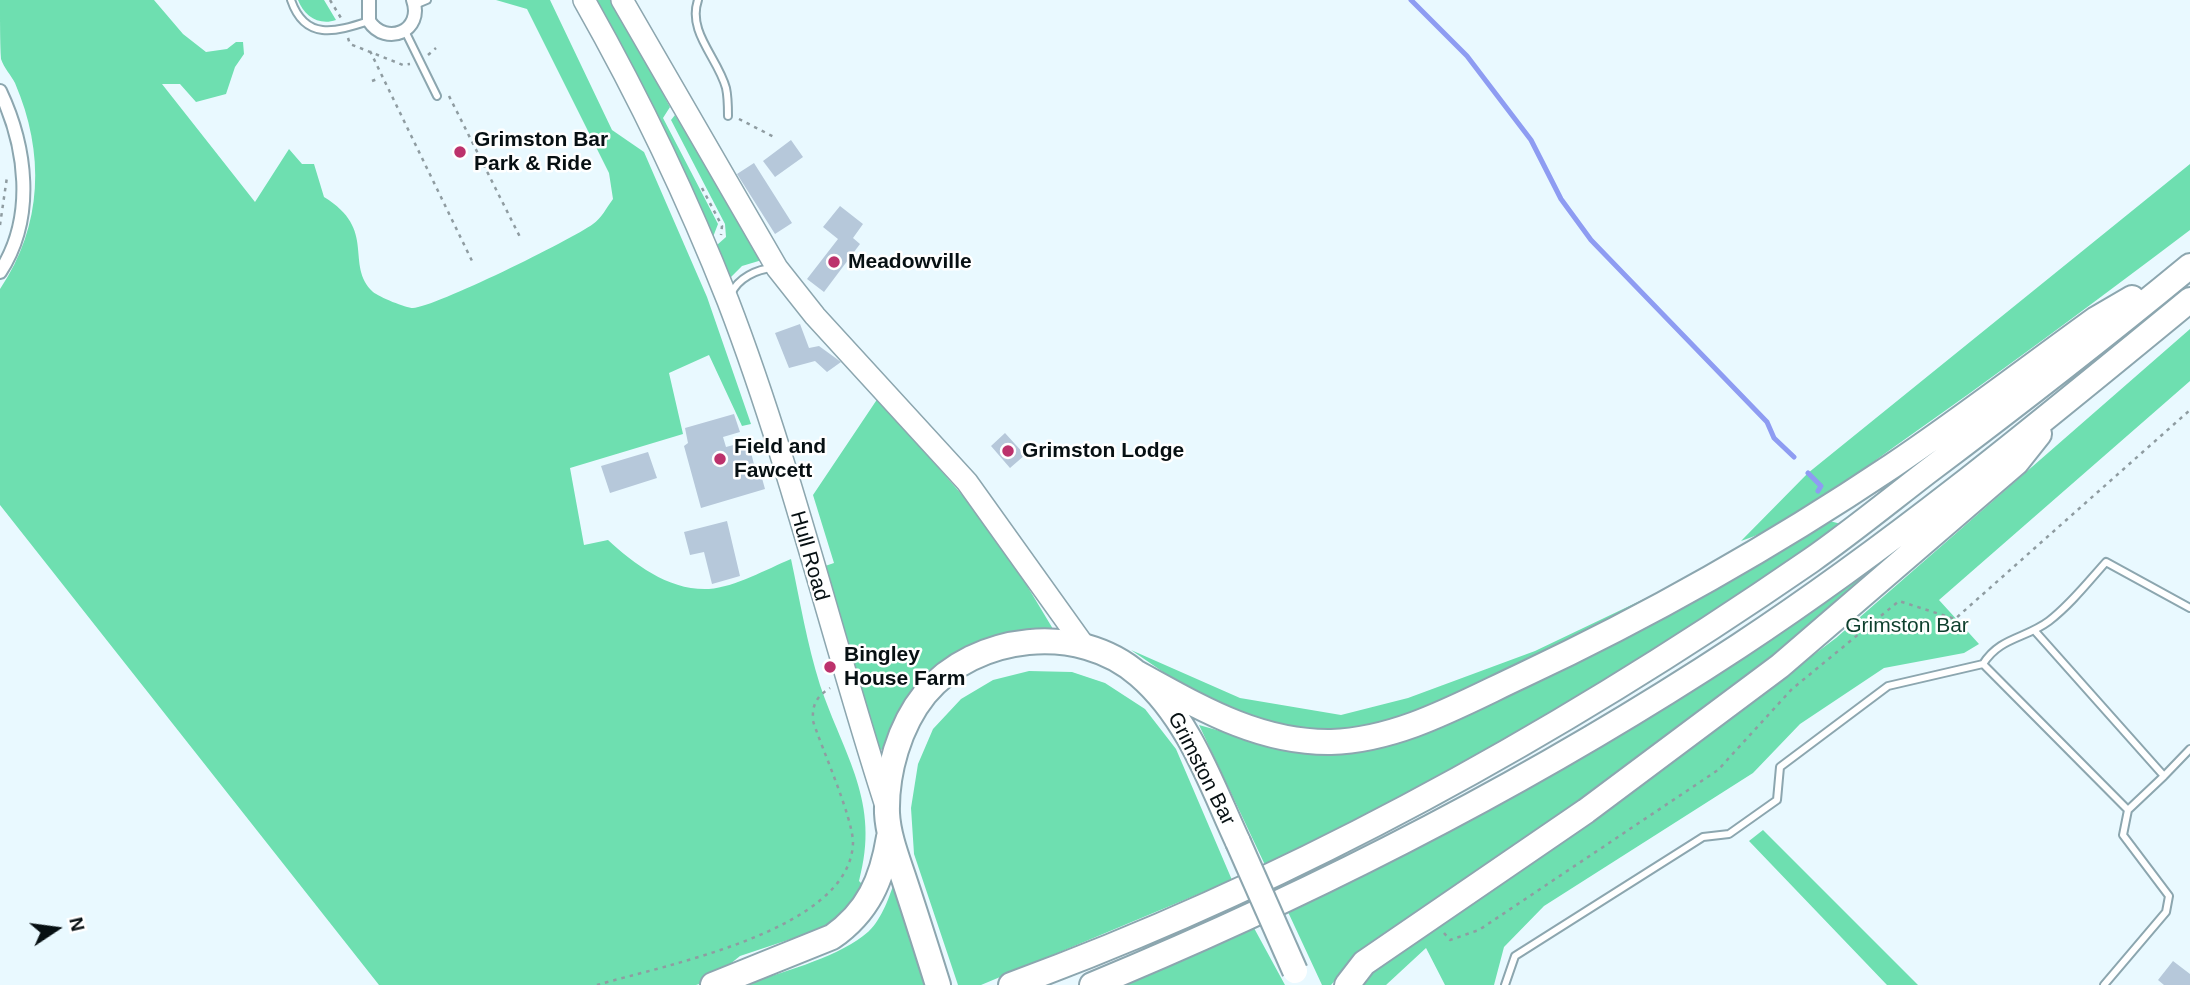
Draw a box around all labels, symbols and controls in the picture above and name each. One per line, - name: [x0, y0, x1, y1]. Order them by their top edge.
- place label: Grimston Bar Park & Ride: [474, 127, 608, 177]
- marker: Grimston Bar Park & Ride: [452, 144, 468, 160]
- place label: Meadowville: [848, 249, 972, 275]
- marker: Meadowville: [826, 254, 842, 270]
- place label: Field and Fawcett: [734, 434, 826, 484]
- place label: Grimston Lodge: [1022, 438, 1184, 464]
- marker: Grimston Lodge: [1000, 443, 1016, 459]
- marker: Field and Fawcett: [712, 451, 728, 467]
- street label: Hull Road: [784, 508, 834, 604]
- park label: Grimston Bar: [1845, 613, 1969, 639]
- place label: Bingley House Farm: [844, 642, 965, 692]
- marker: Bingley House Farm: [822, 659, 838, 675]
- street label: Grimston Bar: [1162, 708, 1240, 830]
- north arrow: [21, 894, 91, 964]
- text: N: [65, 915, 89, 933]

